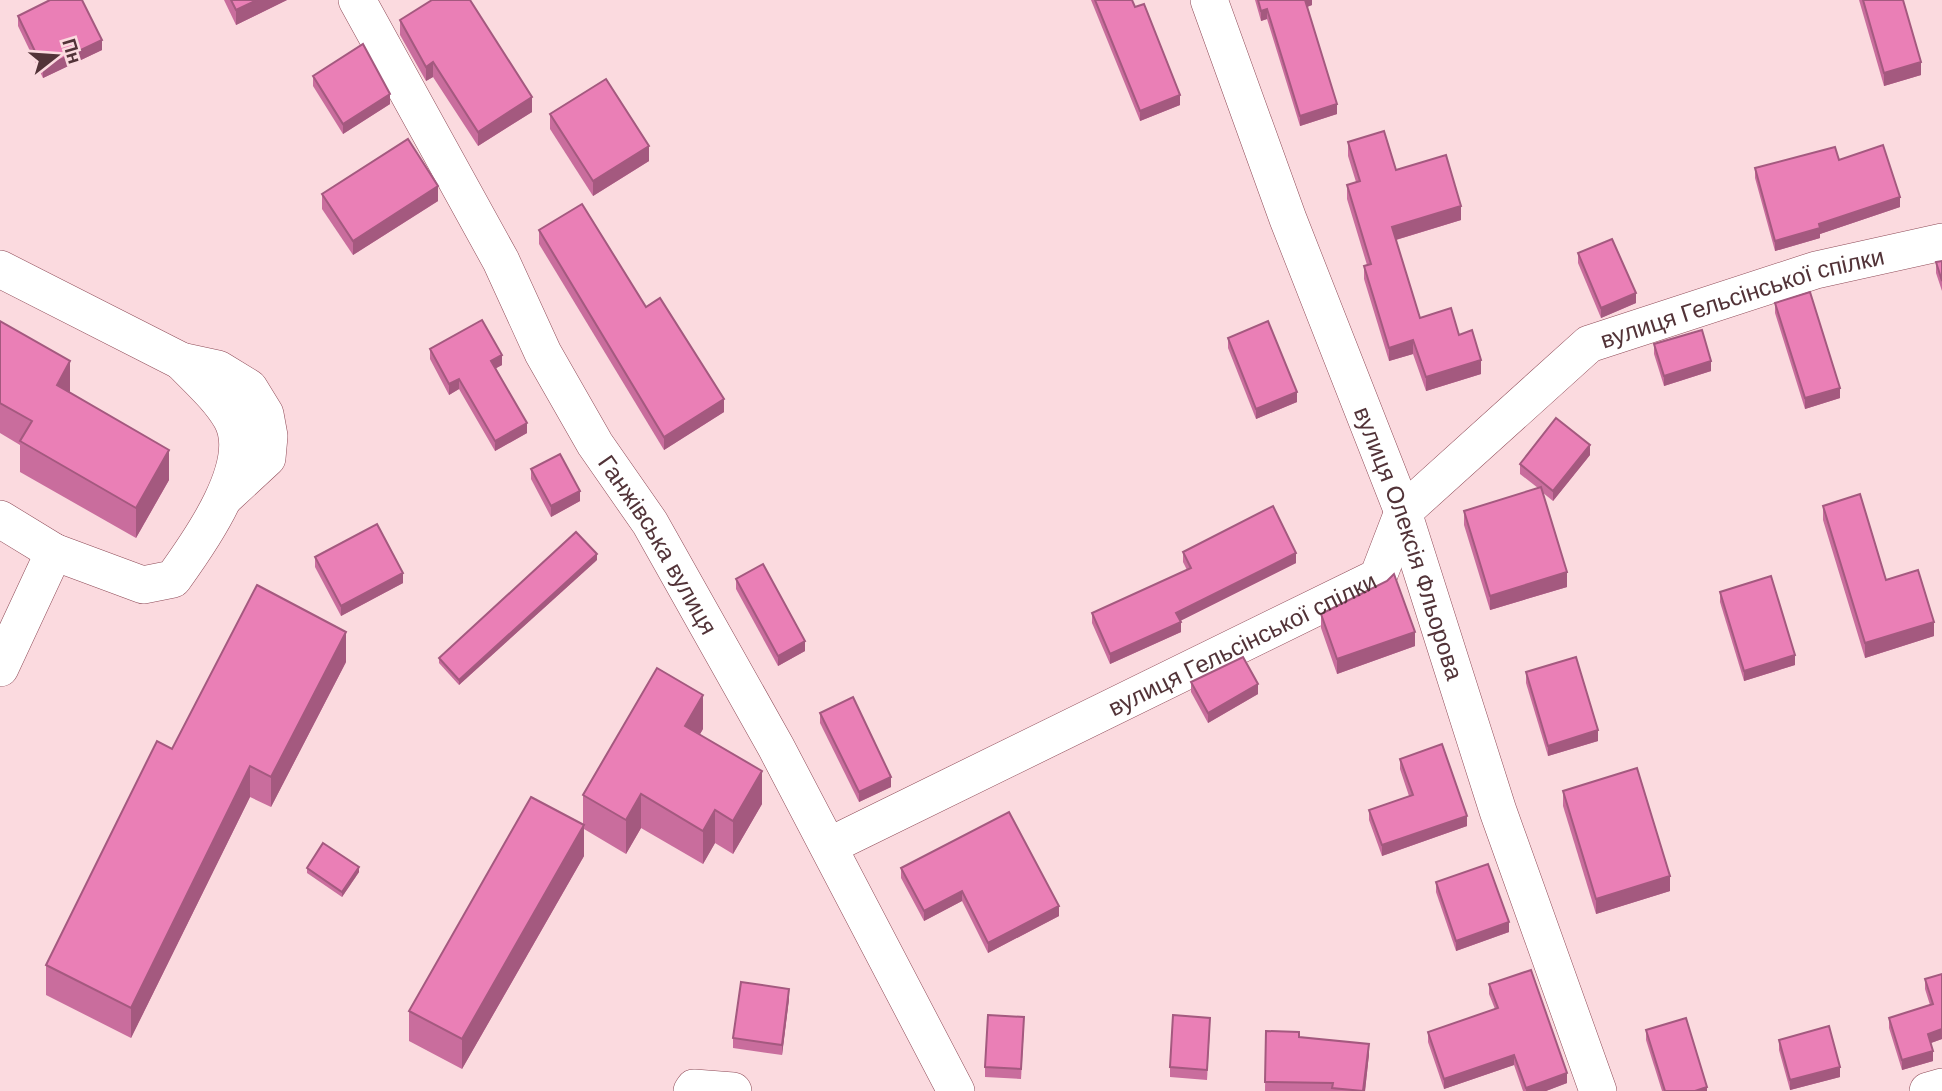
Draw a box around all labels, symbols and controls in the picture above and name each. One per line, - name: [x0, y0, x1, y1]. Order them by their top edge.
- north arrow: [21, 21, 91, 91]
- text: Пн: [56, 36, 87, 67]
- street label: вулиця Гельсінської спілки: [1596, 240, 1887, 355]
- street label: вулиця Олексія Фльорова: [1348, 402, 1471, 684]
- street label: Ганжівська вулиця: [592, 449, 725, 640]
- street label: вулиця Гельсінської спілки: [1103, 565, 1382, 722]

